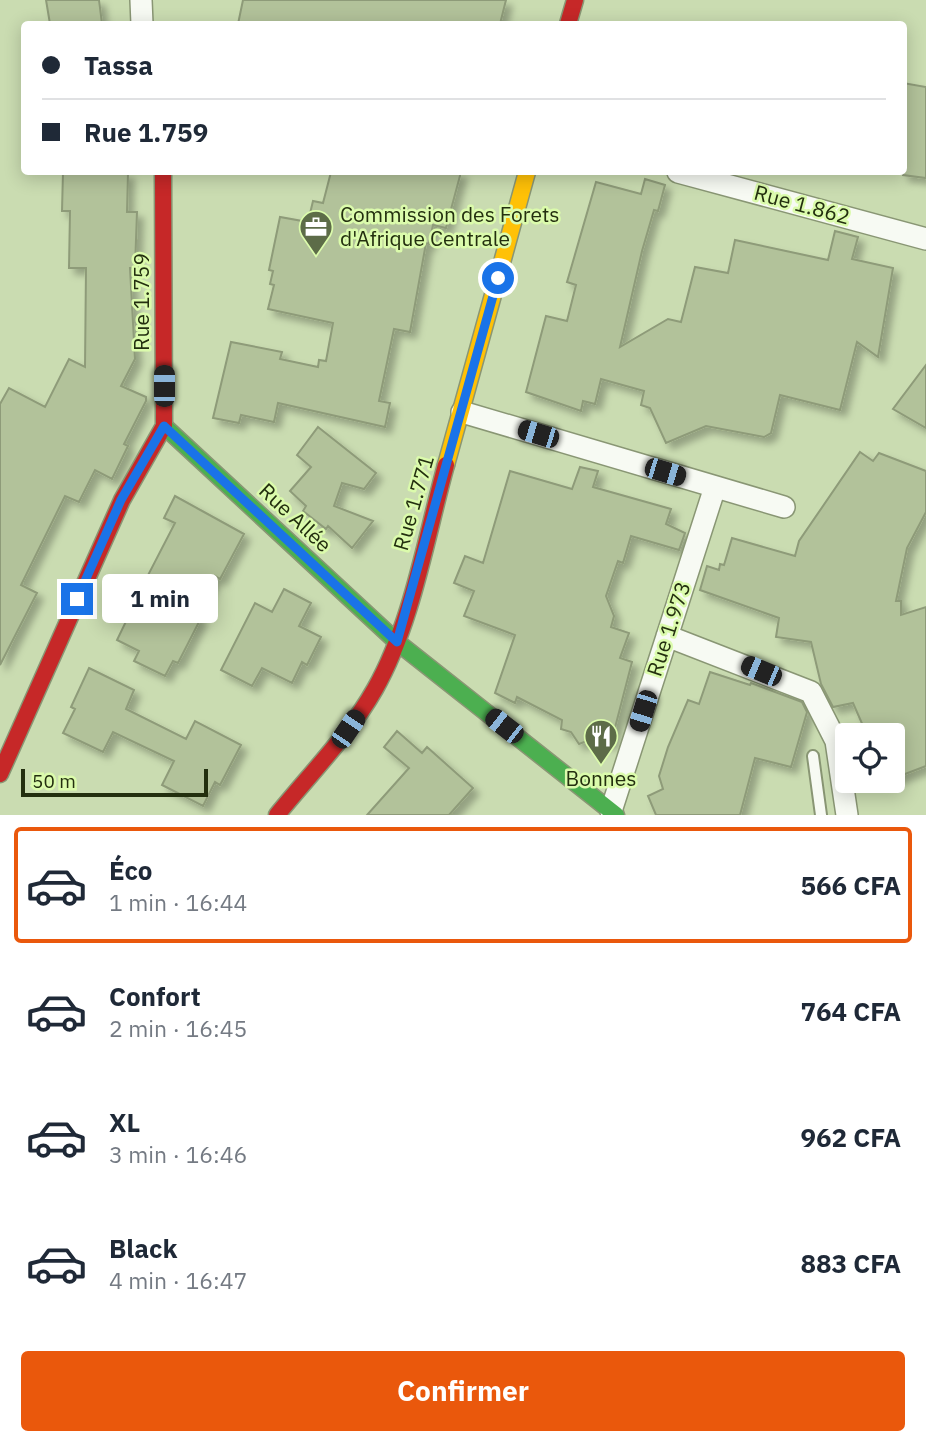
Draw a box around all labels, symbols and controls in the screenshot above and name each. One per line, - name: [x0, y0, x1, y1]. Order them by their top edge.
- text: Tassa: [84, 48, 153, 82]
- text: Rue 1.759: [84, 115, 208, 149]
- street label: Rue 1.862: [751, 178, 853, 230]
- place label: Commission des Forets d'Afrique Centrale: [340, 200, 560, 252]
- office icon: Commission des Forets d'Afrique Centrale: [297, 208, 335, 257]
- street label: Rue 1.759: [127, 253, 155, 351]
- route start: [482, 262, 514, 294]
- car: [154, 365, 175, 407]
- car: [515, 418, 562, 450]
- street label: Rue 1.771: [386, 452, 440, 554]
- car: [642, 456, 689, 488]
- street label: Rue Allée: [253, 476, 338, 558]
- callout: 1 min: [102, 574, 217, 624]
- street label: Rue 1.973: [640, 578, 697, 680]
- route end: [61, 583, 93, 615]
- text: 1 min: [130, 583, 190, 613]
- car: [738, 653, 785, 689]
- car: [627, 688, 660, 734]
- car: [481, 705, 528, 747]
- car: [328, 706, 369, 752]
- restaurant icon: Bonnes: [582, 717, 620, 766]
- map controls: [835, 723, 905, 793]
- button: locate: [835, 723, 905, 793]
- place label: Bonnes: [565, 764, 637, 792]
- scale bar: [21, 766, 208, 798]
- text: 50 m: [32, 769, 76, 793]
- text: Éco: [109, 853, 153, 887]
- icon: car: [25, 854, 88, 917]
- text: 566 CFA: [800, 868, 901, 902]
- text: 1 min · 16:44: [109, 887, 247, 917]
- text: Confort: [109, 979, 201, 1013]
- icon: car: [25, 980, 88, 1043]
- text: 764 CFA: [800, 994, 901, 1028]
- text: 2 min · 16:45: [109, 1013, 247, 1043]
- text: XL: [109, 1105, 140, 1139]
- icon: car: [25, 1106, 88, 1169]
- text: 962 CFA: [800, 1120, 901, 1154]
- text: 3 min · 16:46: [109, 1139, 247, 1169]
- text: Black: [109, 1231, 177, 1265]
- icon: car: [25, 1232, 88, 1295]
- text: 883 CFA: [800, 1246, 901, 1280]
- text: 4 min · 16:47: [109, 1265, 247, 1295]
- button: Confirmer: [21, 1351, 905, 1431]

